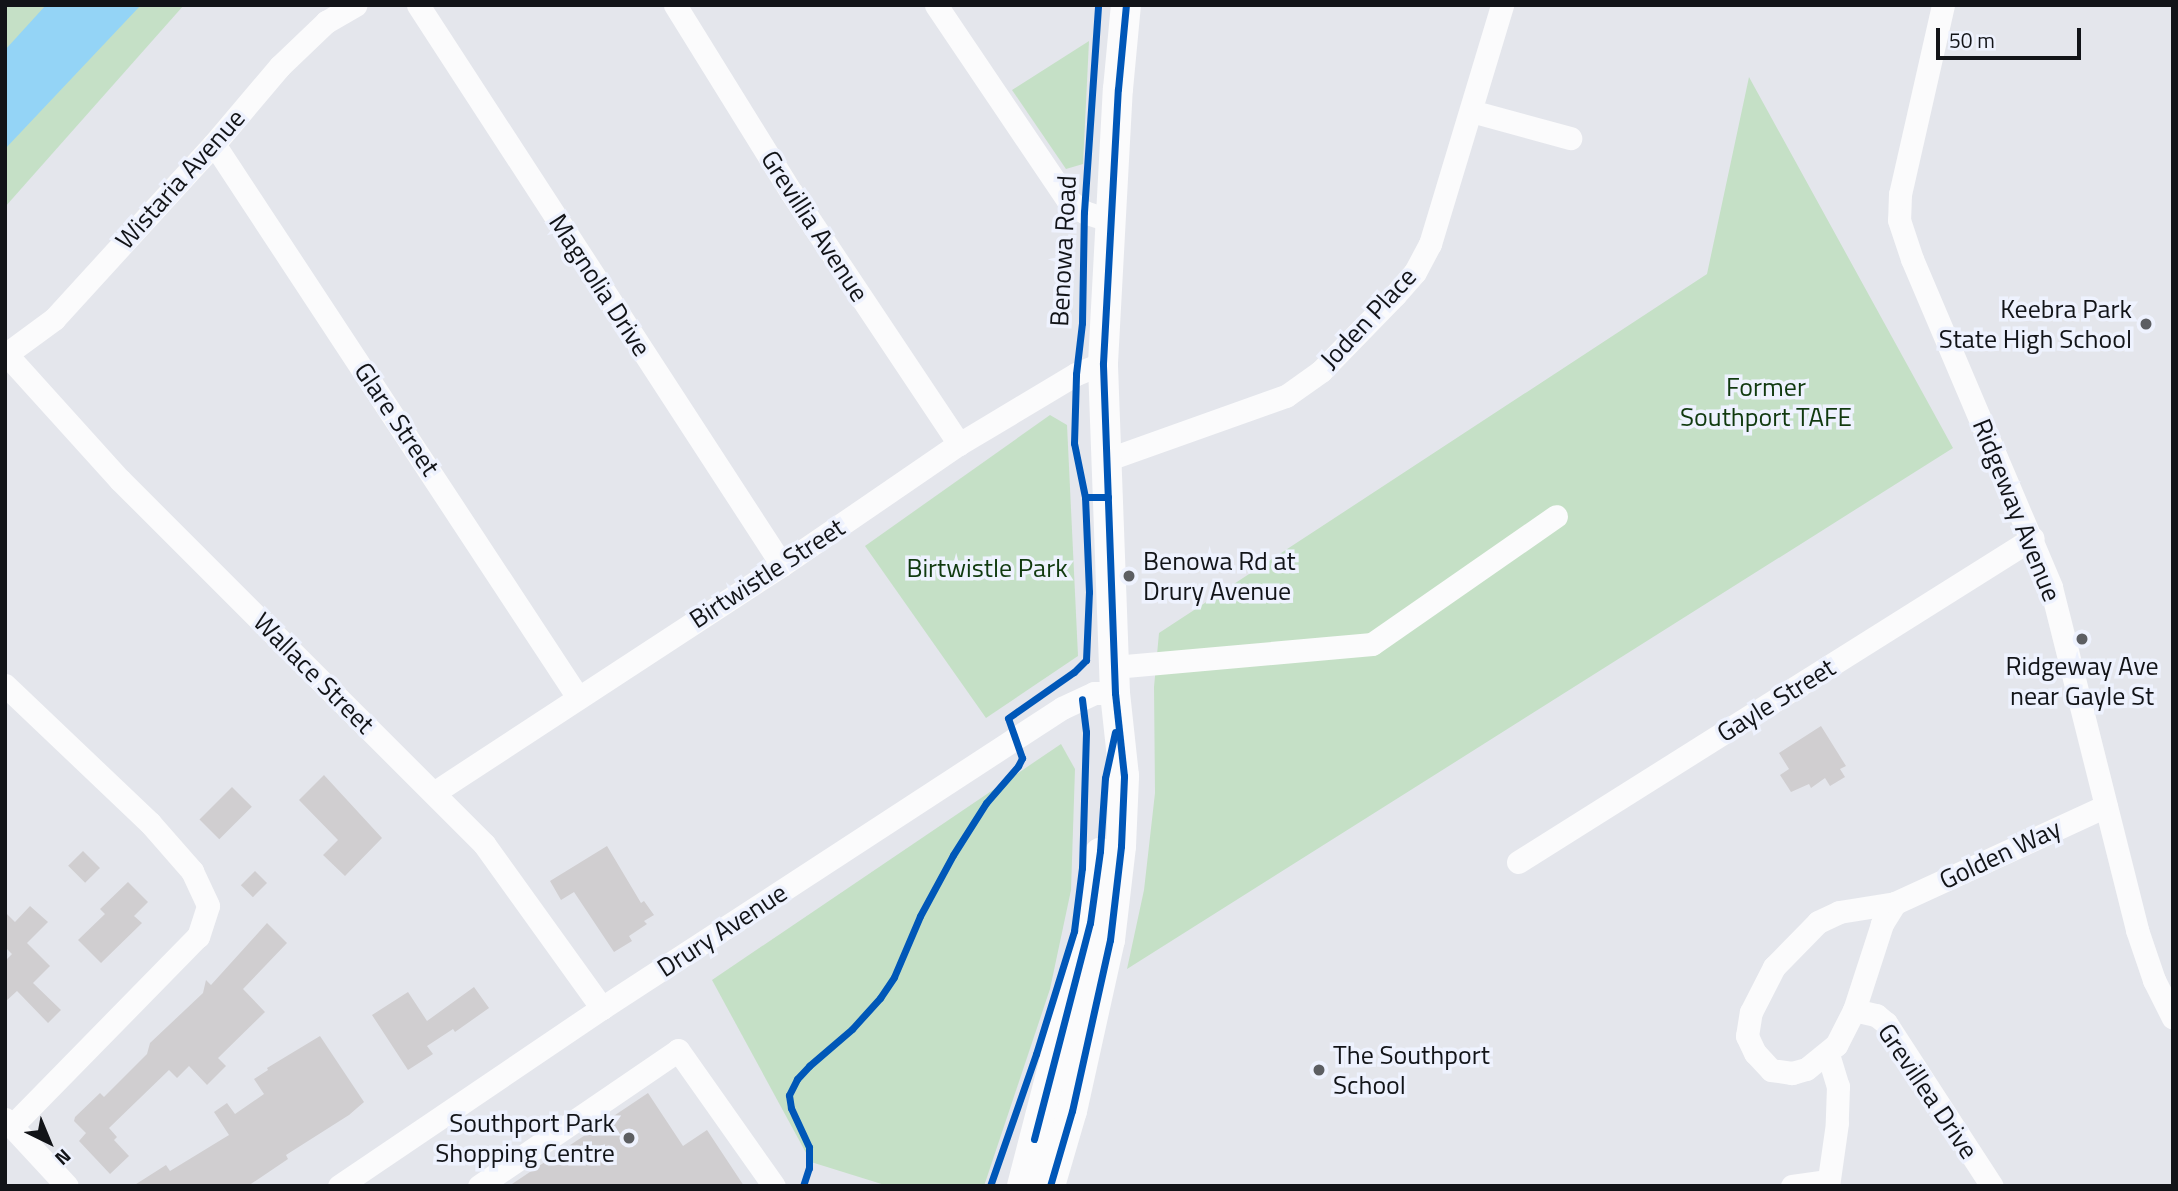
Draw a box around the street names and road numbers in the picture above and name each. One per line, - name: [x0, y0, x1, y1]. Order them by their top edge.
- street label: Wistaria Avenue: [109, 103, 251, 255]
- street label: Grevillia Avenue: [755, 145, 875, 307]
- street label: Benowa Road: [1043, 175, 1083, 327]
- street label: Magnolia Drive: [542, 208, 658, 362]
- street label: Joden Place: [1313, 261, 1423, 375]
- street label: Glare Street: [348, 357, 446, 481]
- street label: Ridgeway Avenue: [1966, 414, 2068, 606]
- street label: Birtwistle Street: [684, 511, 850, 635]
- street label: Wallace Street: [247, 606, 381, 740]
- street label: Gayle Street: [1711, 651, 1841, 749]
- street label: Golden Way: [1934, 812, 2066, 896]
- street label: Drury Avenue: [651, 877, 793, 983]
- street label: Grevillea Drive: [1871, 1017, 1985, 1165]

